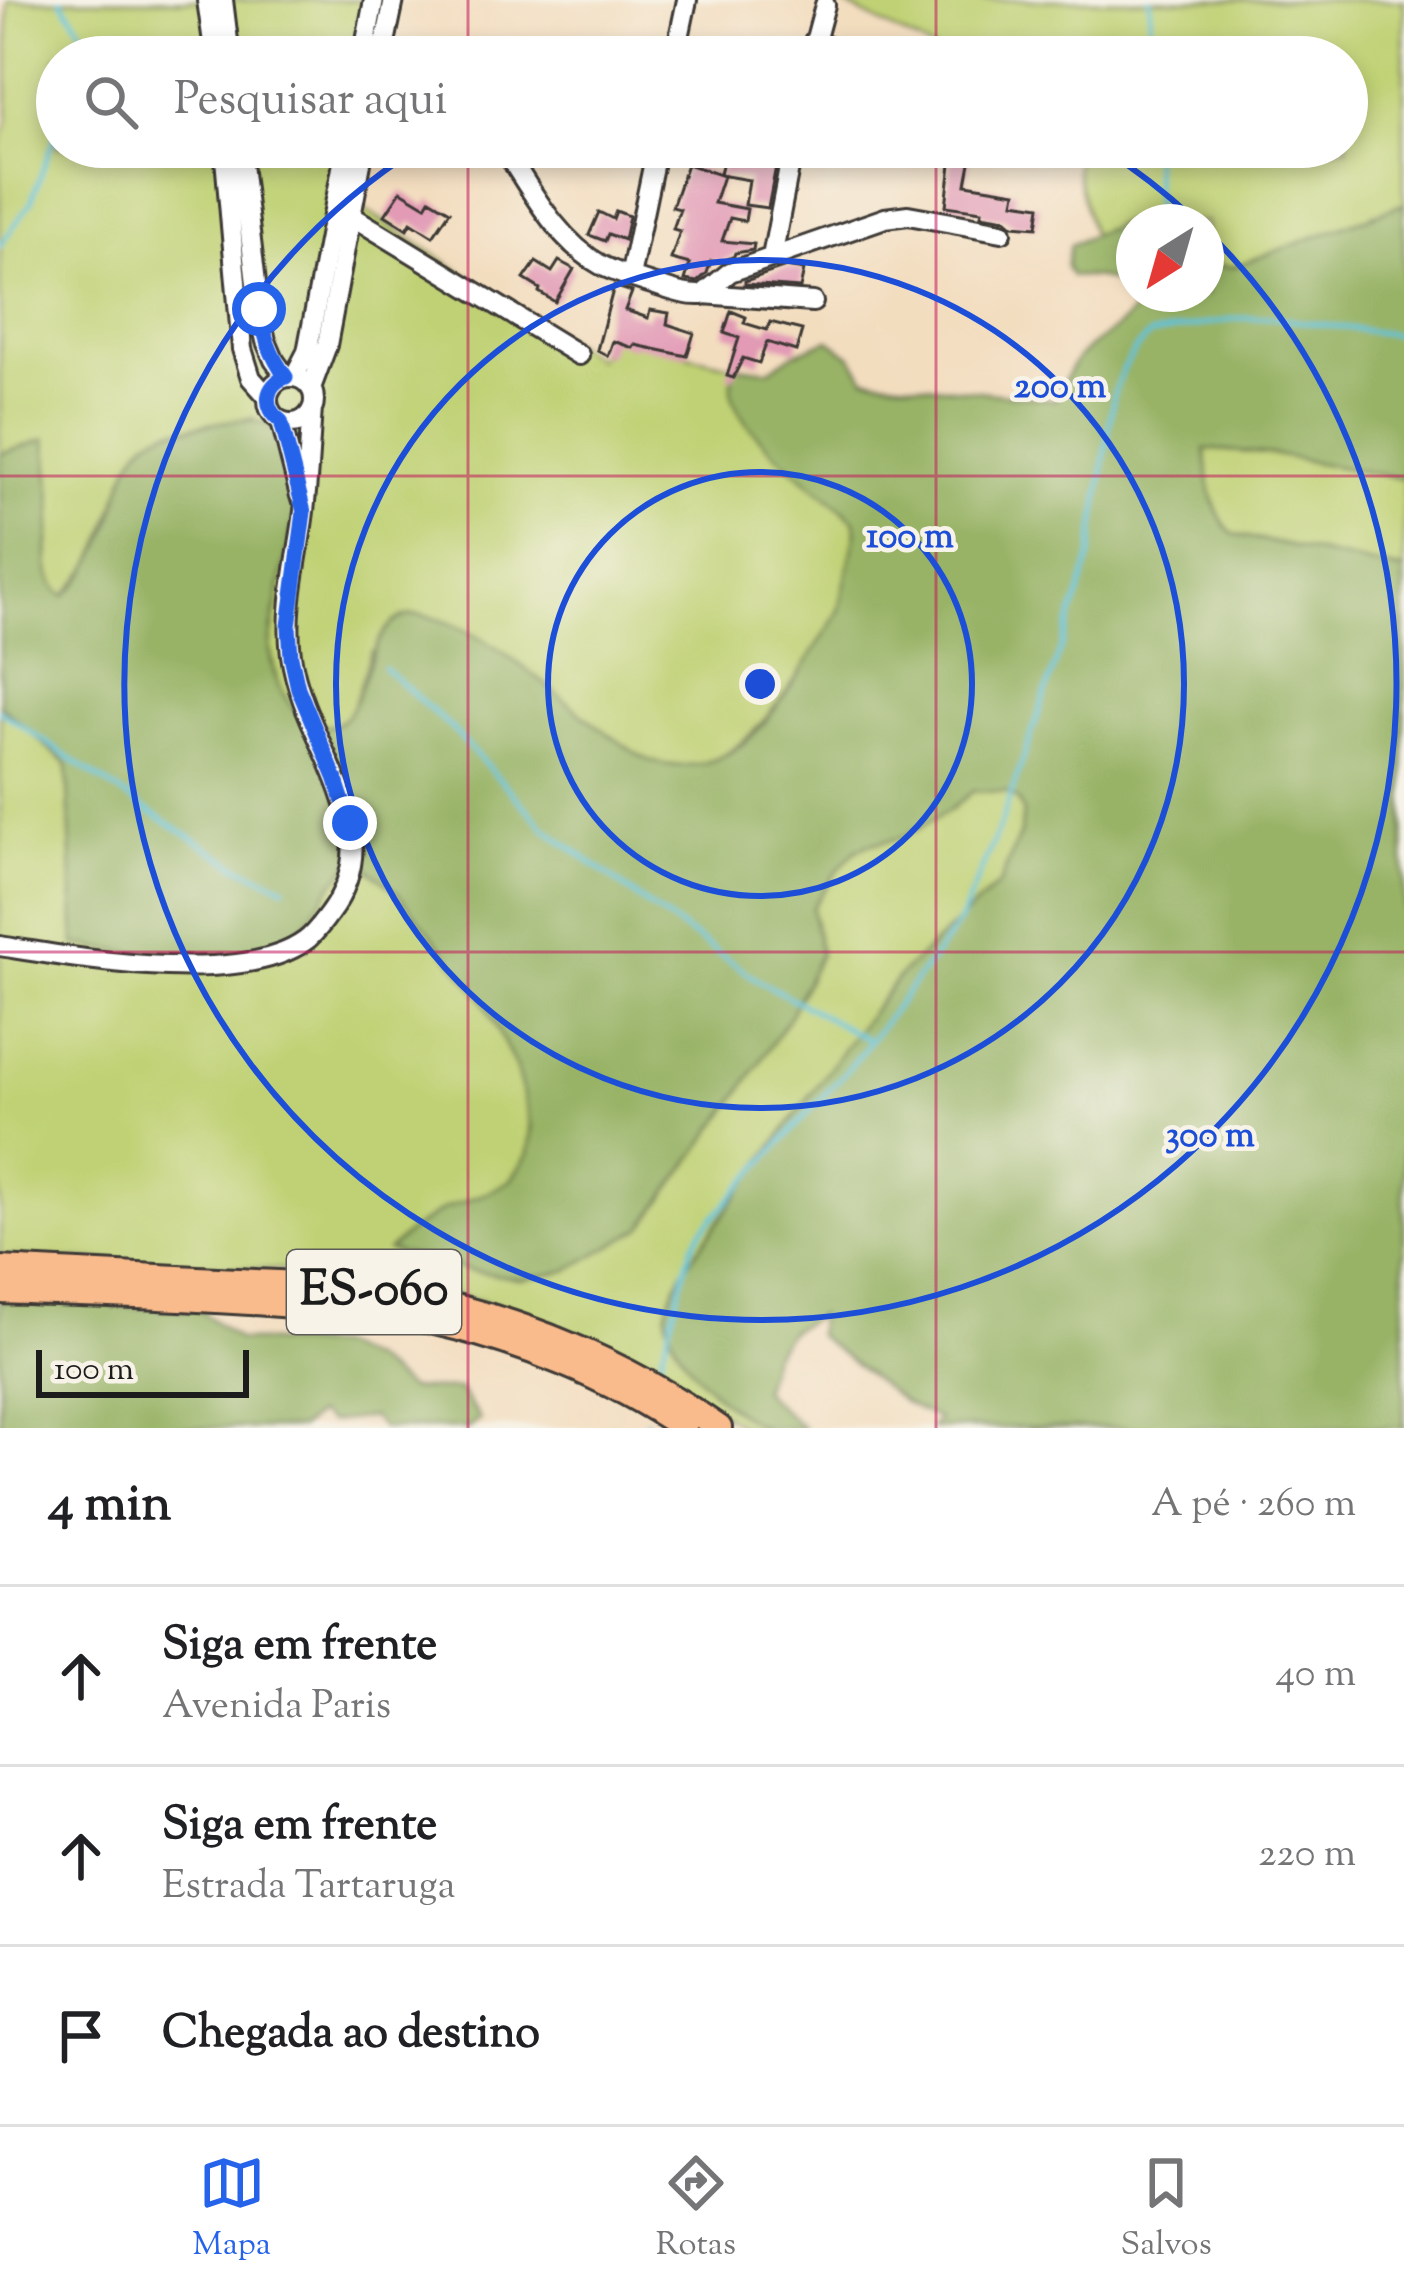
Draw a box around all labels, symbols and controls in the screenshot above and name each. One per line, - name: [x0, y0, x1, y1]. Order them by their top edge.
- search box: [36, 36, 1368, 168]
- icon: search: [78, 69, 144, 135]
- text: Pesquisar aqui: [174, 70, 447, 135]
- north arrow: [1116, 204, 1224, 312]
- route start: [232, 282, 286, 336]
- text: 200 m: [1014, 362, 1106, 414]
- text: 100 m: [866, 512, 954, 564]
- centre of rings: [739, 663, 781, 705]
- route end: [323, 796, 377, 850]
- text: 300 m: [1165, 1111, 1255, 1163]
- road number: ES-060: [287, 1250, 461, 1334]
- scale bar: [36, 1344, 249, 1397]
- text: 100 m: [54, 1347, 134, 1395]
- text: 4 min: [48, 1470, 171, 1543]
- text: A pé · 260 m: [1151, 1478, 1356, 1534]
- text: Siga em frente: [162, 1615, 437, 1680]
- icon: ahead: [48, 1643, 114, 1709]
- text: 40 m: [1276, 1648, 1356, 1704]
- text: Avenida Paris: [162, 1680, 391, 1736]
- text: Siga em frente: [162, 1795, 437, 1860]
- icon: ahead: [48, 1823, 114, 1889]
- text: 220 m: [1258, 1828, 1356, 1884]
- text: Estrada Tartaruga: [162, 1860, 456, 1916]
- icon: arrive: [48, 2003, 114, 2069]
- text: Chegada ao destino: [162, 2003, 540, 2068]
- tab: Mapa: [192, 2150, 271, 2270]
- tab: Rotas: [656, 2150, 736, 2270]
- tab: Salvos: [1121, 2150, 1212, 2270]

